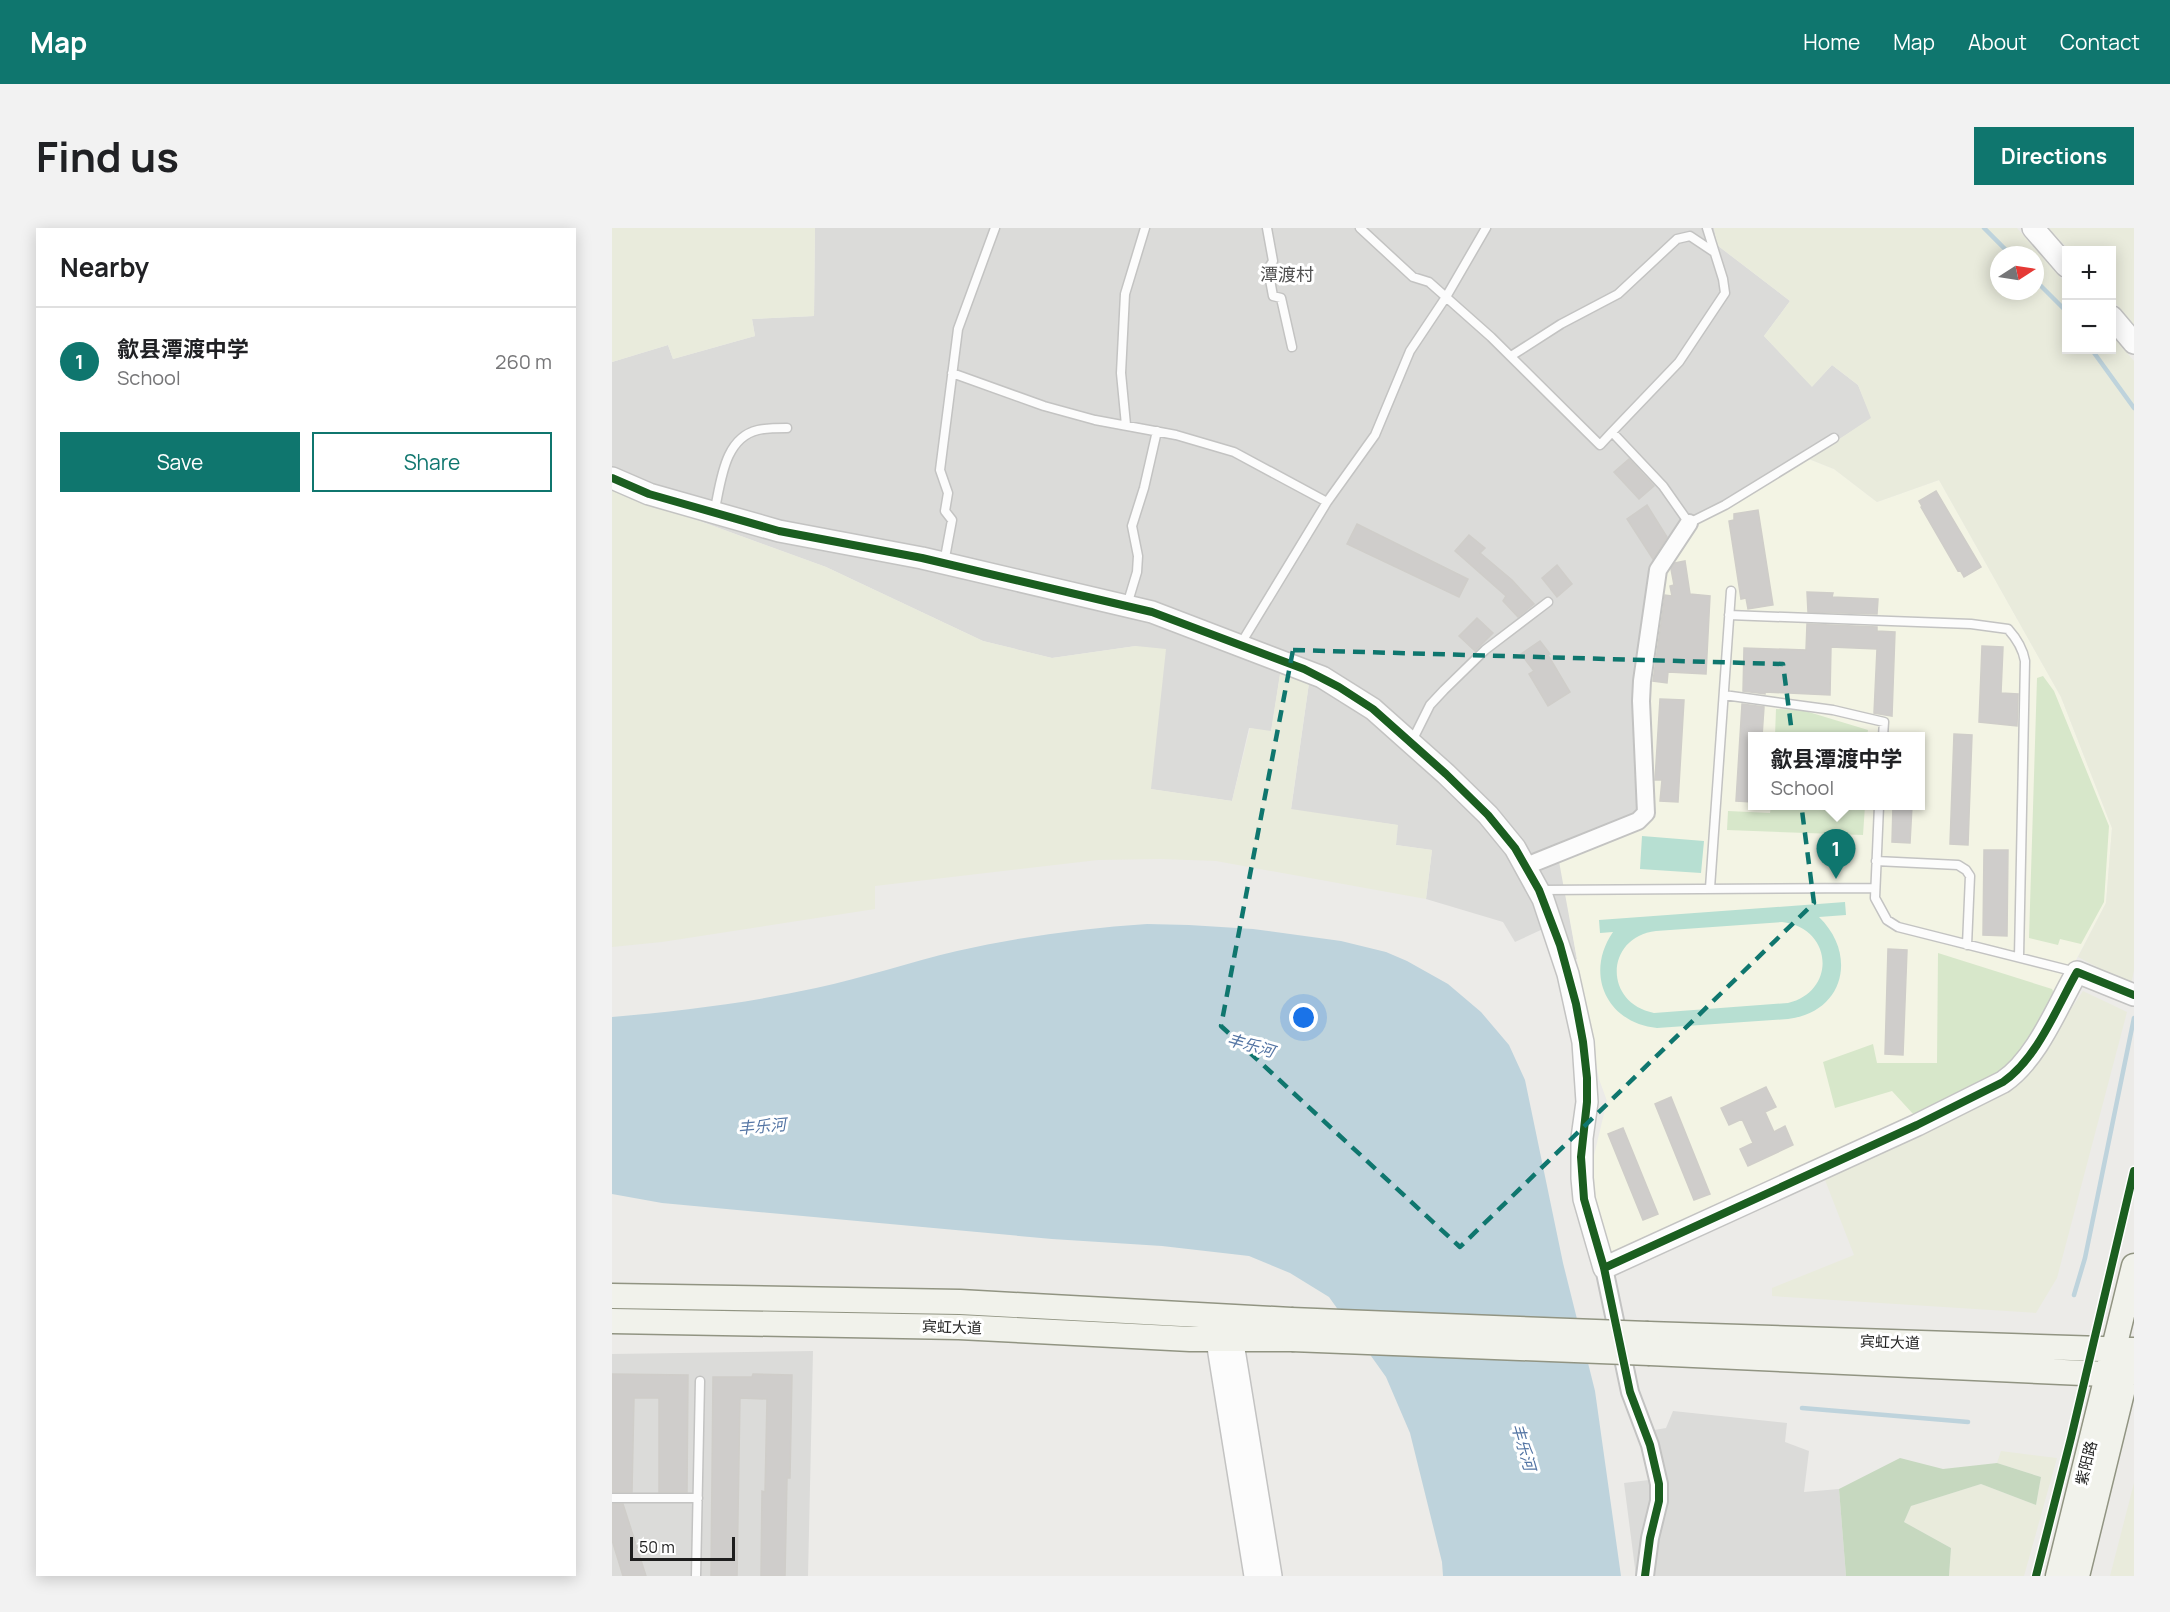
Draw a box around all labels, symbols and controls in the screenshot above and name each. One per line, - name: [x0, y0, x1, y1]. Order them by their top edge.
- text: Map: [30, 23, 87, 61]
- text: Home: [1803, 28, 1860, 56]
- text: Map: [1893, 28, 1935, 56]
- text: About: [1968, 28, 2027, 56]
- text: Contact: [2060, 28, 2140, 56]
- text: Find us: [36, 127, 179, 185]
- button: Directions: [1974, 127, 2134, 185]
- north arrow: [1990, 246, 2044, 300]
- map controls: [2062, 246, 2116, 354]
- button: +: [2062, 246, 2116, 300]
- text: Nearby: [60, 249, 149, 285]
- district label: 潭渡村: [1260, 262, 1314, 286]
- button: −: [2062, 300, 2116, 354]
- text: 歙县潭渡中学: [117, 334, 249, 364]
- text: 1: [75, 348, 84, 375]
- text: 260 m: [495, 348, 552, 375]
- text: School: [117, 364, 181, 391]
- button: Save: [60, 432, 300, 492]
- button: Share: [312, 432, 552, 492]
- popup: [1748, 732, 1925, 810]
- text: 歙县潭渡中学: [1770, 744, 1903, 774]
- text: School: [1770, 774, 1834, 801]
- pin: 1: [1816, 830, 1856, 879]
- your location: [1289, 1003, 1318, 1032]
- water label: 丰乐河: [1225, 1028, 1280, 1063]
- water label: 丰乐河: [737, 1113, 790, 1139]
- street label: 宾虹大道: [922, 1315, 982, 1339]
- street label: 宾虹大道: [1860, 1330, 1920, 1354]
- water label: 丰乐河: [1507, 1421, 1542, 1476]
- street label: 紫阳路: [2070, 1439, 2102, 1487]
- scale bar: [630, 1534, 735, 1562]
- text: 50 m: [639, 1536, 675, 1558]

